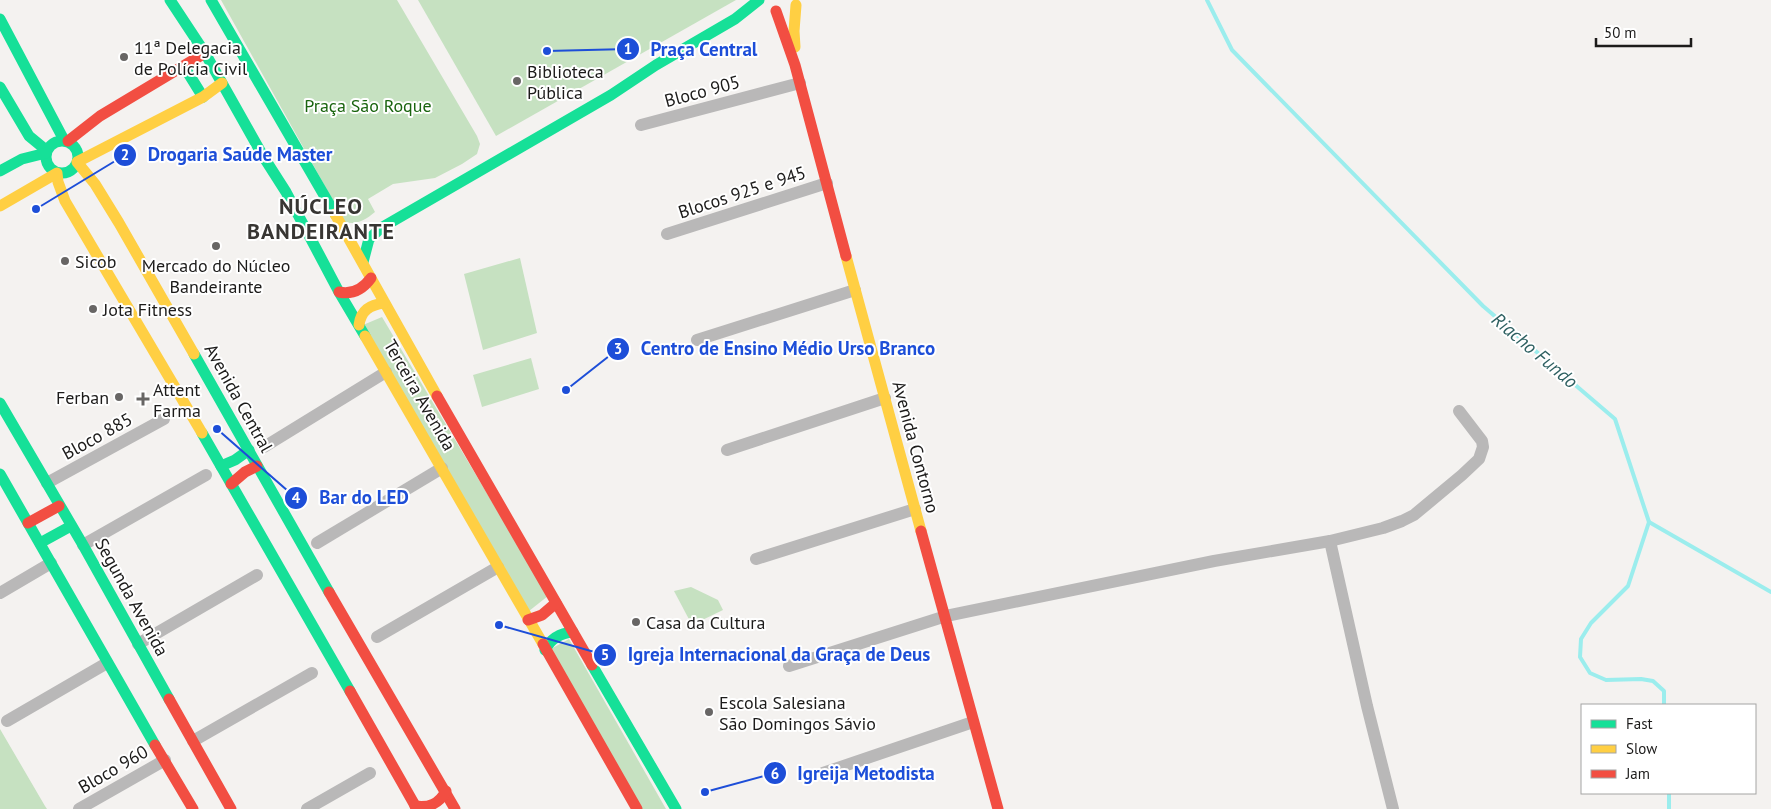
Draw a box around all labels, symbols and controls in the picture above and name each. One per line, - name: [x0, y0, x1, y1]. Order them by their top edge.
- scale bar: [1596, 15, 1691, 47]
- text: 50 m: [1604, 23, 1637, 42]
- callout: Praça Central: [615, 32, 768, 66]
- place label: 11ª Delegacia de Polícia Civil: [134, 36, 248, 80]
- text: Praça Central: [651, 37, 758, 61]
- text: 1: [624, 39, 632, 58]
- marker: 11ª Delegacia de Polícia Civil: [118, 51, 130, 63]
- place label: Biblioteca Pública: [527, 60, 604, 104]
- street label: Bloco 905: [662, 70, 742, 112]
- marker: Biblioteca Pública: [511, 75, 523, 87]
- park label: Praça São Roque: [304, 94, 432, 117]
- callout: Drogaria Saúde Master: [112, 138, 342, 172]
- text: Drogaria Saúde Master: [148, 142, 333, 166]
- text: 2: [121, 145, 129, 164]
- street label: Blocos 925 e 945: [675, 161, 809, 223]
- district label: NÚCLEO BANDEIRANTE: [247, 192, 395, 245]
- marker: Mercado do Núcleo Bandeirante: [210, 240, 222, 252]
- place label: Sicob: [75, 250, 116, 273]
- place label: Mercado do Núcleo Bandeirante: [142, 254, 290, 298]
- marker: Sicob: [59, 255, 71, 267]
- place label: Jota Fitness: [102, 298, 192, 321]
- marker: Jota Fitness: [87, 303, 99, 315]
- water label: Riacho Fundo: [1487, 307, 1583, 393]
- callout: Centro de Ensino Médio Urso Branco: [606, 332, 945, 366]
- street label: Terceira Avenida: [379, 335, 461, 455]
- text: Centro de Ensino Médio Urso Branco: [641, 336, 935, 360]
- text: 3: [614, 339, 622, 358]
- street label: Avenida Central: [200, 340, 279, 457]
- place label: Attent Farma: [153, 378, 201, 422]
- street label: Avenida Contorno: [887, 378, 945, 516]
- place label: Ferban: [56, 386, 109, 409]
- marker: Ferban: [113, 391, 125, 403]
- marker: Attent Farma: [137, 393, 149, 405]
- street label: Bloco 885: [58, 407, 136, 465]
- callout: Bar do LED: [284, 481, 418, 515]
- text: Bar do LED: [319, 485, 409, 509]
- text: 4: [292, 488, 301, 507]
- street label: Segunda Avenida: [90, 534, 174, 660]
- place label: Casa da Cultura: [646, 611, 765, 634]
- marker: Casa da Cultura: [630, 616, 642, 628]
- callout: Igreja Internacional da Graça de Deus: [593, 638, 940, 672]
- text: Igreja Internacional da Graça de Deus: [628, 642, 930, 666]
- text: 5: [601, 645, 609, 664]
- place label: Escola Salesiana São Domingos Sávio: [719, 691, 876, 735]
- legend: [1581, 704, 1756, 794]
- marker: Escola Salesiana São Domingos Sávio: [703, 706, 715, 718]
- text: Fast: [1626, 714, 1653, 733]
- text: Slow: [1626, 739, 1657, 758]
- street label: Bloco 960: [74, 740, 152, 798]
- callout: Igreija Metodista: [762, 756, 944, 790]
- text: Igreija Metodista: [797, 761, 935, 785]
- text: 6: [771, 764, 779, 783]
- text: Jam: [1625, 764, 1650, 783]

